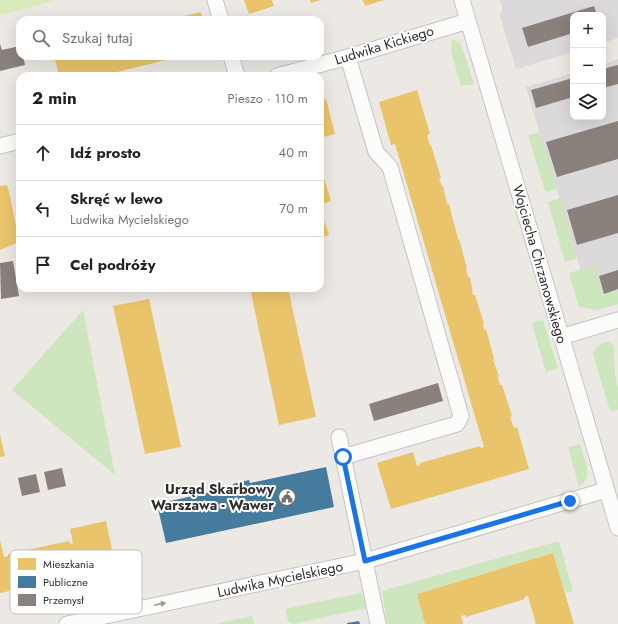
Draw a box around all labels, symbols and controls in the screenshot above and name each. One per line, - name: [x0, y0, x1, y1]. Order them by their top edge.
- map controls: [570, 12, 606, 120]
- button: +: [570, 12, 606, 48]
- search box: [16, 16, 324, 60]
- street label: Ludwika Kickiego: [332, 20, 436, 70]
- icon: search: [30, 27, 52, 49]
- text: Szukaj tutaj: [62, 27, 133, 49]
- button: −: [570, 48, 606, 84]
- button: layers: [570, 84, 606, 120]
- text: 2 min: [32, 86, 77, 110]
- text: Pieszo · 110 m: [227, 89, 308, 108]
- icon: ahead: [32, 142, 54, 164]
- text: Idź prosto: [70, 142, 141, 164]
- text: 40 m: [279, 143, 308, 162]
- street label: Wojciecha Chrzanowskiego: [508, 182, 572, 346]
- text: Skręć w lewo: [70, 188, 163, 210]
- icon: left: [32, 198, 54, 220]
- text: 70 m: [279, 199, 308, 218]
- text: Ludwika Mycielskiego: [70, 210, 189, 229]
- icon: arrive: [32, 254, 54, 276]
- text: Cel podróży: [70, 254, 155, 276]
- route start: [334, 448, 352, 466]
- place label: Urząd Skarbowy Warszawa - Wawer: [151, 479, 275, 515]
- public building icon: Urząd Skarbowy Warszawa - Wawer: [277, 487, 297, 507]
- route end: [561, 492, 579, 510]
- legend: [10, 550, 142, 614]
- text: Mieszkania: [43, 556, 94, 572]
- street label: Ludwika Mycielskiego: [215, 556, 345, 602]
- text: Publiczne: [43, 574, 88, 590]
- text: Przemysł: [43, 592, 84, 608]
- one-way arrow: [154, 601, 166, 607]

